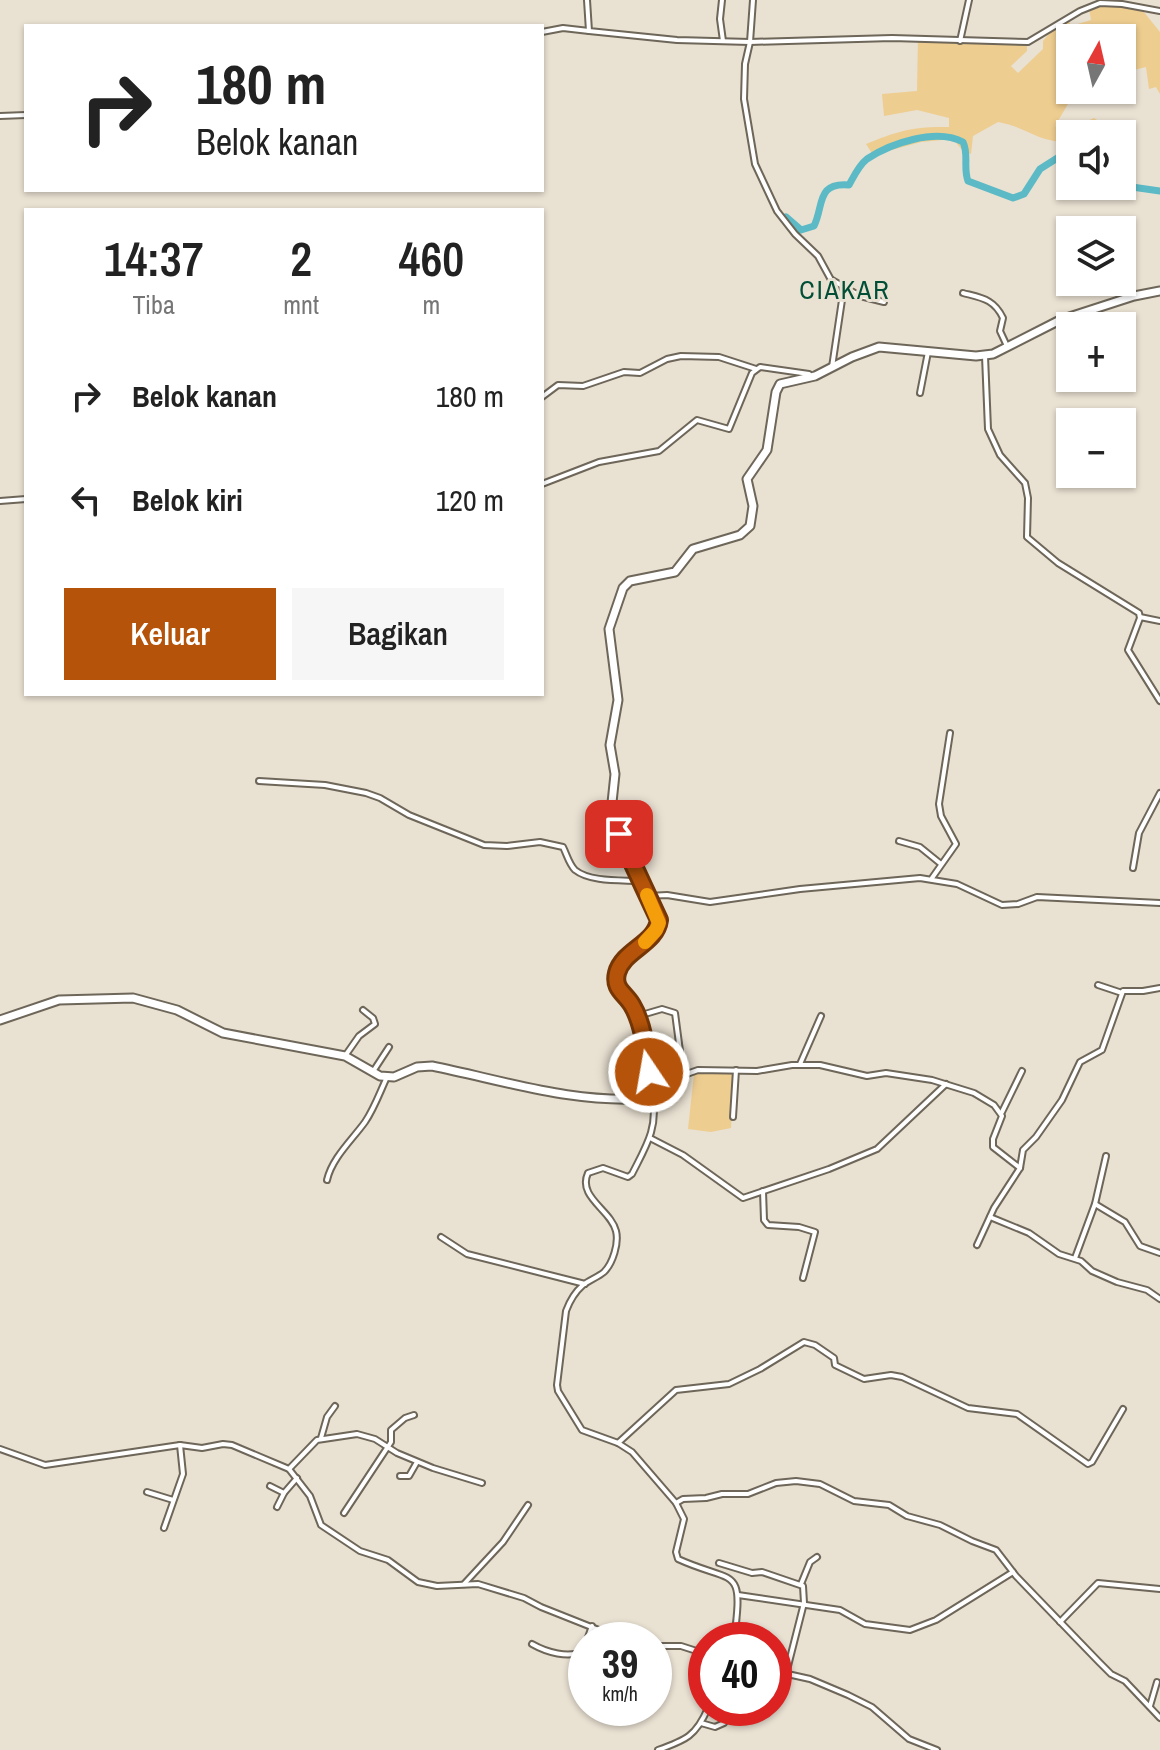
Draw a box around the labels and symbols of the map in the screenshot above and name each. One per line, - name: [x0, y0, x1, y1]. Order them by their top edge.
- north arrow: [1056, 24, 1136, 104]
- district label: CIAKAR: [799, 272, 891, 307]
- pin: [585, 800, 653, 868]
- position arrow: [607, 1030, 691, 1114]
- speed limit sign: 40: [688, 1622, 792, 1726]

